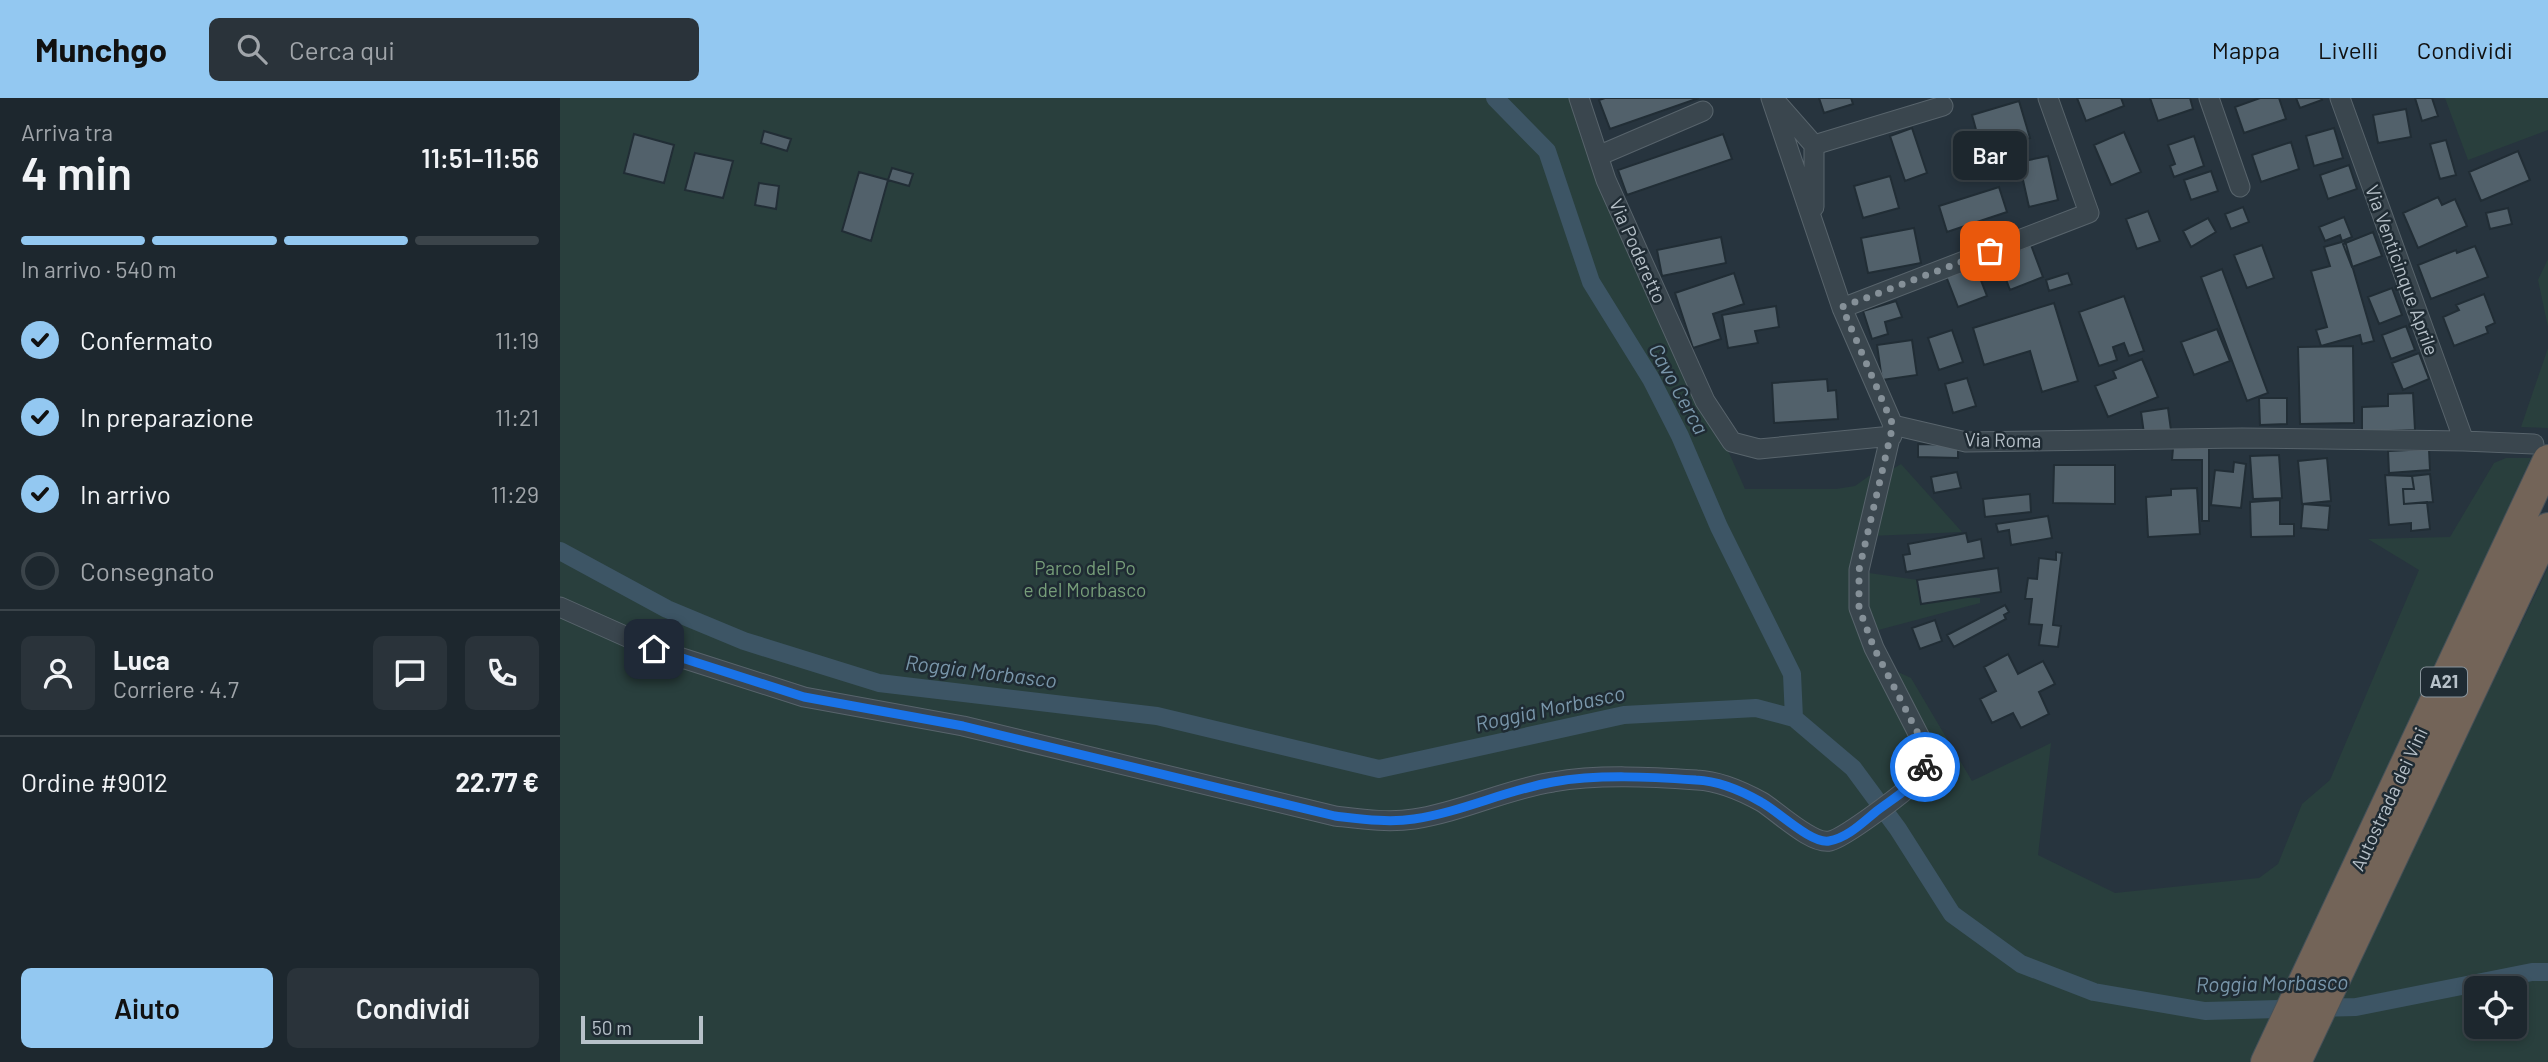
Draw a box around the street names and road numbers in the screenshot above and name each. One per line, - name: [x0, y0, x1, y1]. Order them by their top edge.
- street label: Via Venticinque Aprile: [2361, 181, 2444, 358]
- street label: Via Poderetto: [1605, 195, 1672, 307]
- street label: Via Roma: [1964, 427, 2042, 452]
- road number: A21: [2421, 668, 2467, 696]
- street label: Autostrada dei Vini: [2345, 723, 2432, 874]

